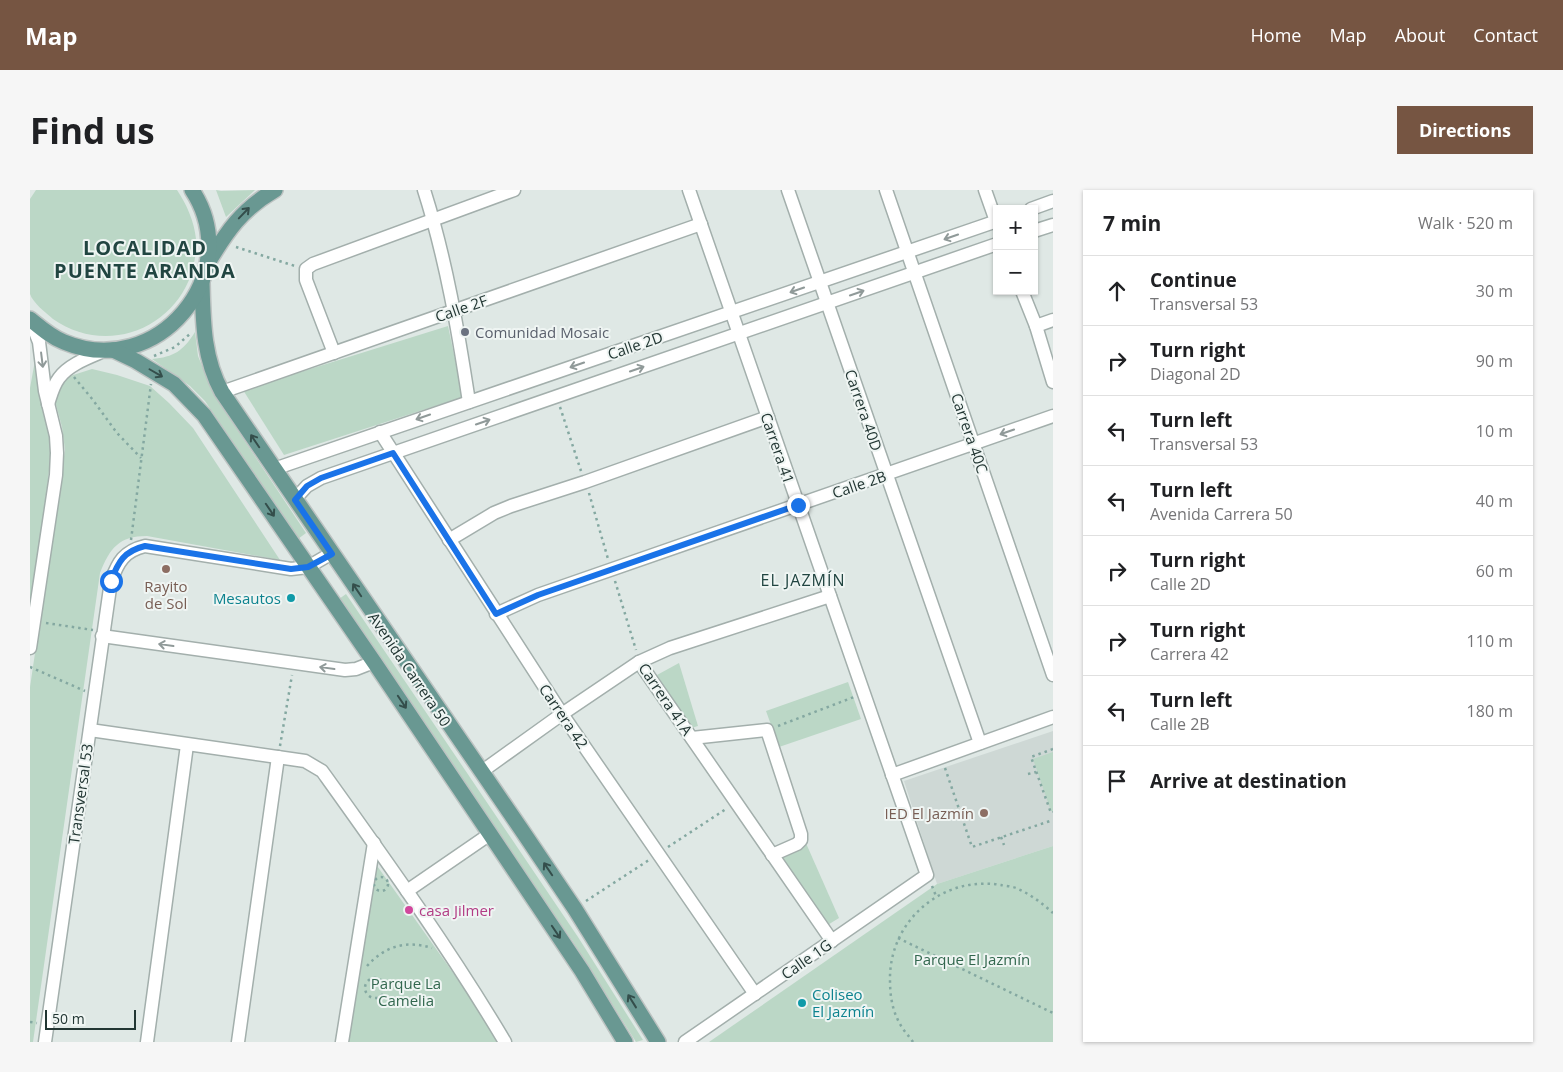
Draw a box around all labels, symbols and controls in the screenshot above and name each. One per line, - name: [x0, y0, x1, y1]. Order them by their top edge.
- text: Map: [25, 19, 77, 52]
- text: Home: [1251, 23, 1301, 47]
- text: Map: [1329, 23, 1367, 47]
- text: About: [1395, 23, 1445, 47]
- text: Contact: [1473, 23, 1538, 47]
- button: Directions: [1397, 106, 1533, 154]
- text: Find us: [30, 107, 155, 154]
- map controls: [993, 205, 1038, 295]
- button: +: [993, 205, 1038, 250]
- one-way arrow: [238, 206, 250, 219]
- text: 7 min: [1103, 209, 1161, 237]
- text: Walk · 520 m: [1418, 212, 1513, 234]
- one-way arrow: [943, 233, 959, 242]
- district label: LOCALIDAD PUENTE ARANDA: [54, 234, 236, 284]
- button: −: [993, 250, 1038, 295]
- text: Continue: [1150, 267, 1237, 293]
- icon: ahead: [1103, 277, 1131, 305]
- text: 30 m: [1476, 280, 1513, 302]
- one-way arrow: [789, 285, 805, 295]
- one-way arrow: [848, 288, 864, 297]
- street label: Calle 2F: [432, 290, 490, 326]
- text: Transversal 53: [1150, 293, 1258, 315]
- place label: Comunidad Mosaic: [475, 322, 609, 342]
- marker: Comunidad Mosaic: [459, 326, 471, 338]
- street label: Calle 2D: [605, 326, 665, 364]
- text: Turn right: [1150, 337, 1245, 363]
- icon: right: [1103, 347, 1131, 375]
- text: 90 m: [1476, 350, 1513, 372]
- one-way arrow: [37, 352, 47, 368]
- one-way arrow: [570, 361, 585, 370]
- text: Diagonal 2D: [1150, 363, 1241, 385]
- one-way arrow: [629, 364, 644, 373]
- street label: Carrera 40D: [841, 367, 887, 453]
- one-way arrow: [148, 369, 163, 378]
- street label: Carrera 40C: [947, 390, 993, 476]
- text: Turn left: [1150, 407, 1232, 433]
- street label: Carrera 41: [757, 410, 799, 486]
- one-way arrow: [415, 413, 431, 423]
- one-way arrow: [475, 416, 491, 426]
- icon: left: [1103, 417, 1131, 445]
- text: 10 m: [1476, 420, 1513, 442]
- one-way arrow: [1000, 428, 1015, 437]
- text: Transversal 53: [1150, 433, 1258, 455]
- one-way arrow: [250, 434, 260, 448]
- street label: Calle 2B: [829, 465, 889, 503]
- text: Turn left: [1150, 477, 1232, 503]
- icon: left: [1103, 487, 1131, 515]
- text: 40 m: [1476, 490, 1513, 512]
- route end: [787, 494, 810, 517]
- one-way arrow: [265, 503, 275, 517]
- text: Avenida Carrera 50: [1150, 503, 1293, 525]
- text: Turn right: [1150, 547, 1245, 573]
- icon: right: [1103, 557, 1131, 585]
- text: 60 m: [1476, 560, 1513, 582]
- marker: Rayito de Sol: [160, 563, 172, 575]
- district label: EL JAZMÍN: [761, 569, 845, 591]
- route start: [100, 570, 123, 593]
- text: Calle 2D: [1150, 573, 1211, 595]
- place label: Rayito de Sol: [144, 576, 188, 613]
- one-way arrow: [352, 583, 362, 597]
- place label: Mesautos: [213, 588, 281, 608]
- marker: Mesautos: [285, 592, 297, 604]
- street label: Avenida Carrera 50: [364, 608, 456, 730]
- text: Turn right: [1150, 617, 1245, 643]
- icon: right: [1103, 627, 1131, 655]
- text: 110 m: [1467, 630, 1513, 652]
- one-way arrow: [159, 639, 175, 649]
- text: Carrera 42: [1150, 643, 1229, 665]
- street label: Carrera 41A: [634, 659, 698, 740]
- one-way arrow: [320, 662, 336, 672]
- street label: Carrera 42: [535, 680, 593, 752]
- text: Turn left: [1150, 687, 1232, 713]
- one-way arrow: [397, 695, 407, 709]
- icon: left: [1103, 697, 1131, 725]
- text: 180 m: [1467, 700, 1513, 722]
- text: Calle 2B: [1150, 713, 1210, 735]
- street label: Transversal 53: [63, 742, 97, 846]
- icon: arrive: [1103, 767, 1131, 795]
- text: Arrive at destination: [1150, 768, 1347, 794]
- place label: IED El Jazmín: [884, 803, 974, 823]
- marker: IED El Jazmín: [978, 807, 990, 819]
- one-way arrow: [543, 862, 553, 876]
- place label: casa Jilmer: [419, 900, 494, 920]
- marker: casa Jilmer: [403, 904, 415, 916]
- one-way arrow: [552, 925, 562, 939]
- street label: Calle 1G: [777, 934, 835, 984]
- park label: Parque El Jazmín: [914, 949, 1030, 969]
- park label: Parque La Camelia: [371, 973, 441, 1010]
- place label: Coliseo El Jazmín: [812, 984, 874, 1021]
- one-way arrow: [627, 994, 637, 1008]
- marker: Coliseo El Jazmín: [796, 997, 808, 1009]
- scale bar: [45, 1007, 136, 1030]
- text: 50 m: [52, 1009, 85, 1028]

